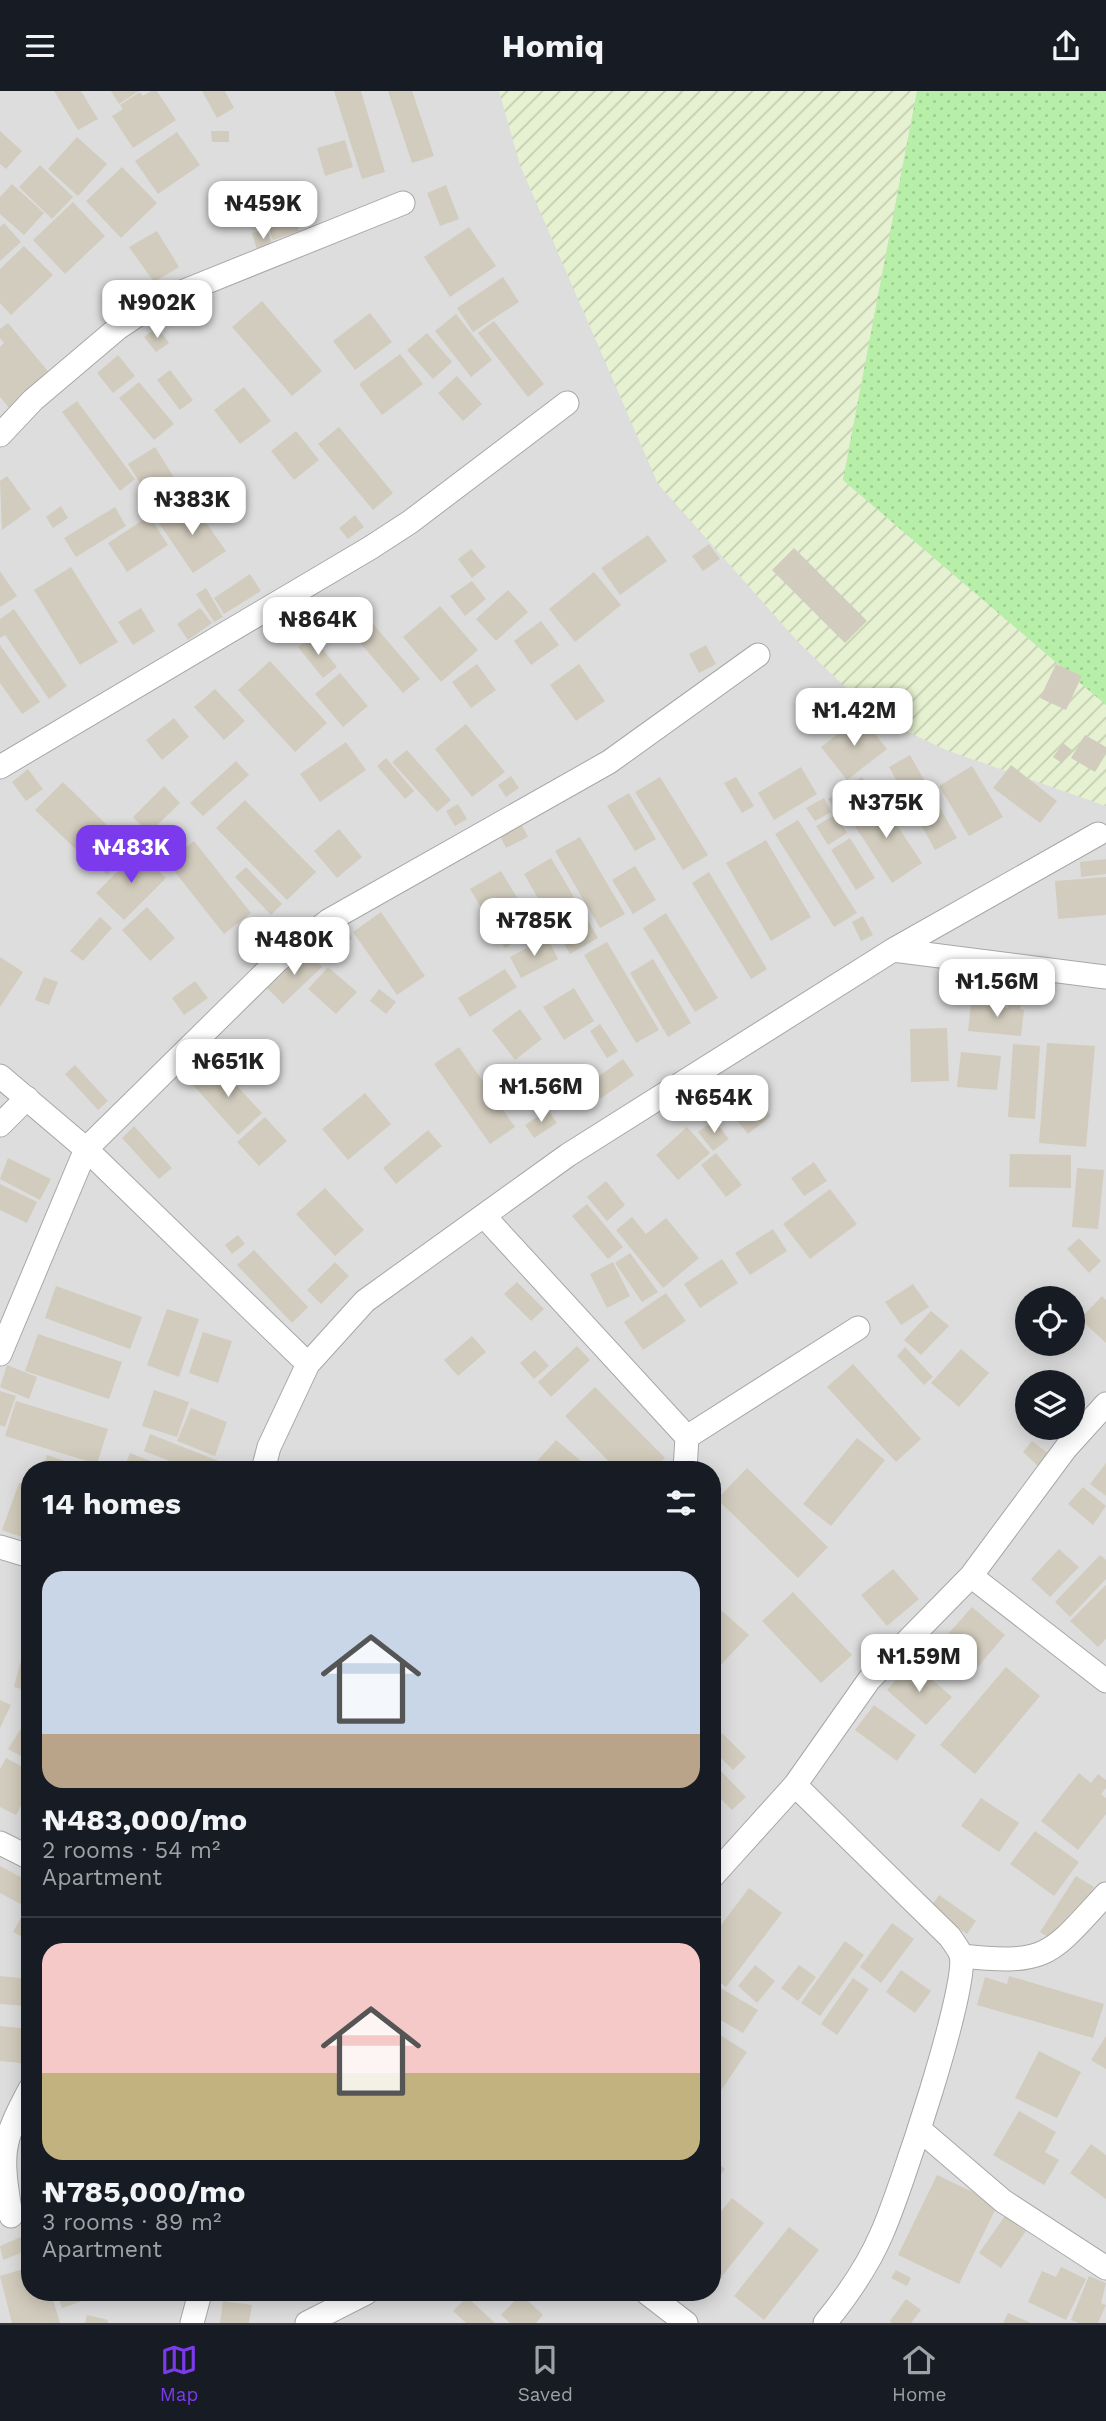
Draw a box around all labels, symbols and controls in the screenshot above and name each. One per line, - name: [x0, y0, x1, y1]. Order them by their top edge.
- icon: menu: [21, 27, 59, 65]
- text: Homiq: [502, 27, 604, 65]
- icon: share: [1047, 27, 1085, 65]
- pin: ₦459K: [214, 181, 312, 241]
- text: ₦459K: [224, 190, 302, 217]
- pin: ₦902K: [108, 281, 206, 340]
- text: ₦902K: [118, 289, 196, 316]
- pin: ₦383K: [143, 477, 241, 537]
- text: ₦383K: [154, 486, 230, 513]
- pin: ₦864K: [269, 597, 367, 657]
- text: ₦864K: [279, 606, 357, 633]
- pin: ₦1.42M: [797, 689, 911, 748]
- text: ₦1.42M: [812, 697, 896, 724]
- pin: ₦375K: [837, 781, 935, 840]
- text: ₦375K: [849, 789, 923, 816]
- pin: ₦483K: [82, 825, 180, 885]
- text: ₦483K: [92, 834, 170, 861]
- pin: ₦785K: [485, 899, 583, 958]
- text: ₦785K: [496, 907, 572, 934]
- pin: ₦480K: [245, 917, 343, 977]
- text: ₦480K: [255, 926, 333, 953]
- pin: ₦1.56M: [940, 960, 1054, 1019]
- text: ₦1.56M: [955, 968, 1039, 995]
- pin: ₦651K: [179, 1039, 277, 1099]
- text: ₦651K: [192, 1048, 264, 1075]
- pin: ₦1.56M: [484, 1065, 598, 1124]
- text: ₦1.56M: [499, 1073, 583, 1100]
- pin: ₦654K: [665, 1075, 763, 1135]
- text: ₦654K: [675, 1084, 753, 1111]
- map controls: [1015, 1286, 1085, 1440]
- button: locate: [1015, 1286, 1085, 1356]
- button: layers: [1015, 1370, 1085, 1440]
- icon: filters: [662, 1484, 700, 1522]
- text: 14 homes: [42, 1486, 181, 1521]
- icon: home: [308, 1616, 434, 1742]
- pin: ₦1.59M: [862, 1635, 976, 1694]
- text: ₦1.59M: [877, 1643, 961, 1670]
- text: ₦483,000/mo: [42, 1802, 247, 1837]
- text: 2 rooms · 54 m²: [42, 1837, 220, 1864]
- text: Apartment: [42, 1864, 162, 1891]
- icon: home: [308, 1988, 434, 2114]
- text: ₦785,000/mo: [42, 2174, 246, 2209]
- text: 3 rooms · 89 m²: [42, 2209, 221, 2236]
- text: Apartment: [42, 2236, 162, 2263]
- tab: Map: [160, 2341, 198, 2406]
- tab: Saved: [518, 2341, 573, 2406]
- tab: Home: [892, 2341, 946, 2406]

